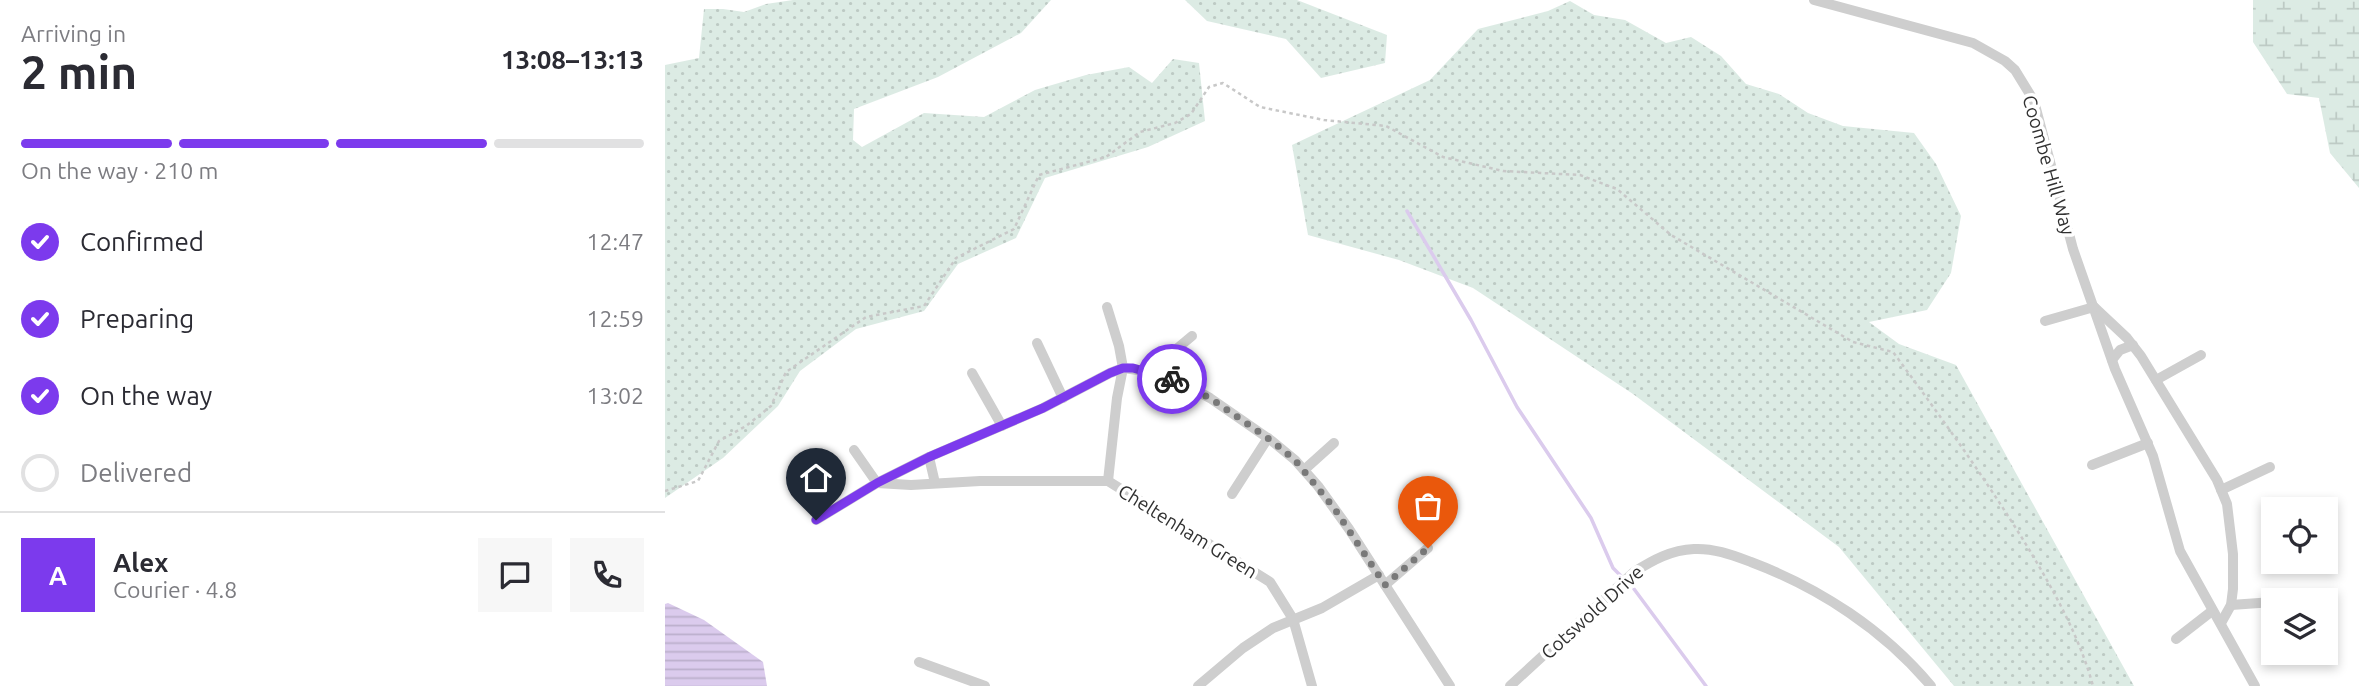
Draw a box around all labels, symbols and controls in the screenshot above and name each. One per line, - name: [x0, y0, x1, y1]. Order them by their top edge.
- text: Arriving in: [21, 21, 126, 46]
- text: 13:08–13:13: [501, 45, 644, 74]
- text: 2 min: [21, 46, 137, 98]
- street label: Coombe Hill Way: [2019, 93, 2079, 237]
- text: On the way · 210 m: [21, 158, 218, 183]
- icon: check: [21, 223, 59, 261]
- text: Confirmed: [80, 227, 204, 256]
- text: 12:47: [586, 229, 644, 254]
- icon: check: [21, 300, 59, 338]
- text: Preparing: [80, 304, 194, 333]
- text: 12:59: [586, 306, 644, 331]
- courier: [1137, 344, 1207, 414]
- icon: bike: [1153, 360, 1191, 398]
- icon: check: [21, 377, 59, 415]
- text: On the way: [80, 381, 212, 410]
- text: 13:02: [586, 383, 644, 408]
- pin: [786, 448, 846, 520]
- text: Delivered: [80, 458, 192, 487]
- icon: home: [797, 459, 835, 497]
- pin: [1398, 476, 1458, 548]
- street label: Cheltenham Green: [1114, 479, 1262, 583]
- icon: bag: [1409, 487, 1447, 525]
- map controls: [2261, 497, 2338, 665]
- button: locate: [2261, 497, 2338, 574]
- button: chat: [478, 538, 552, 612]
- button: phone: [570, 538, 644, 612]
- text: Alex: [113, 548, 168, 577]
- street label: Cotswold Drive: [1536, 560, 1648, 664]
- text: A: [49, 561, 67, 590]
- text: Courier · 4.8: [113, 577, 237, 602]
- button: layers: [2261, 588, 2338, 665]

